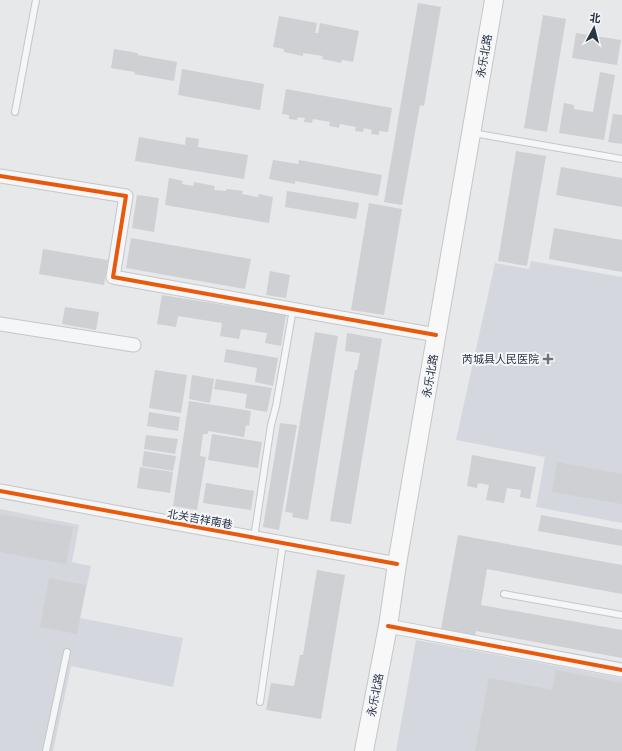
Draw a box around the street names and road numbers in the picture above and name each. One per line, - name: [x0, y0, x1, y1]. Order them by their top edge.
- street label: 永乐北路: [473, 33, 494, 79]
- street label: 永乐北路: [419, 353, 440, 399]
- street label: 北关吉祥南巷: [166, 506, 234, 531]
- street label: 永乐北路: [364, 672, 385, 718]

